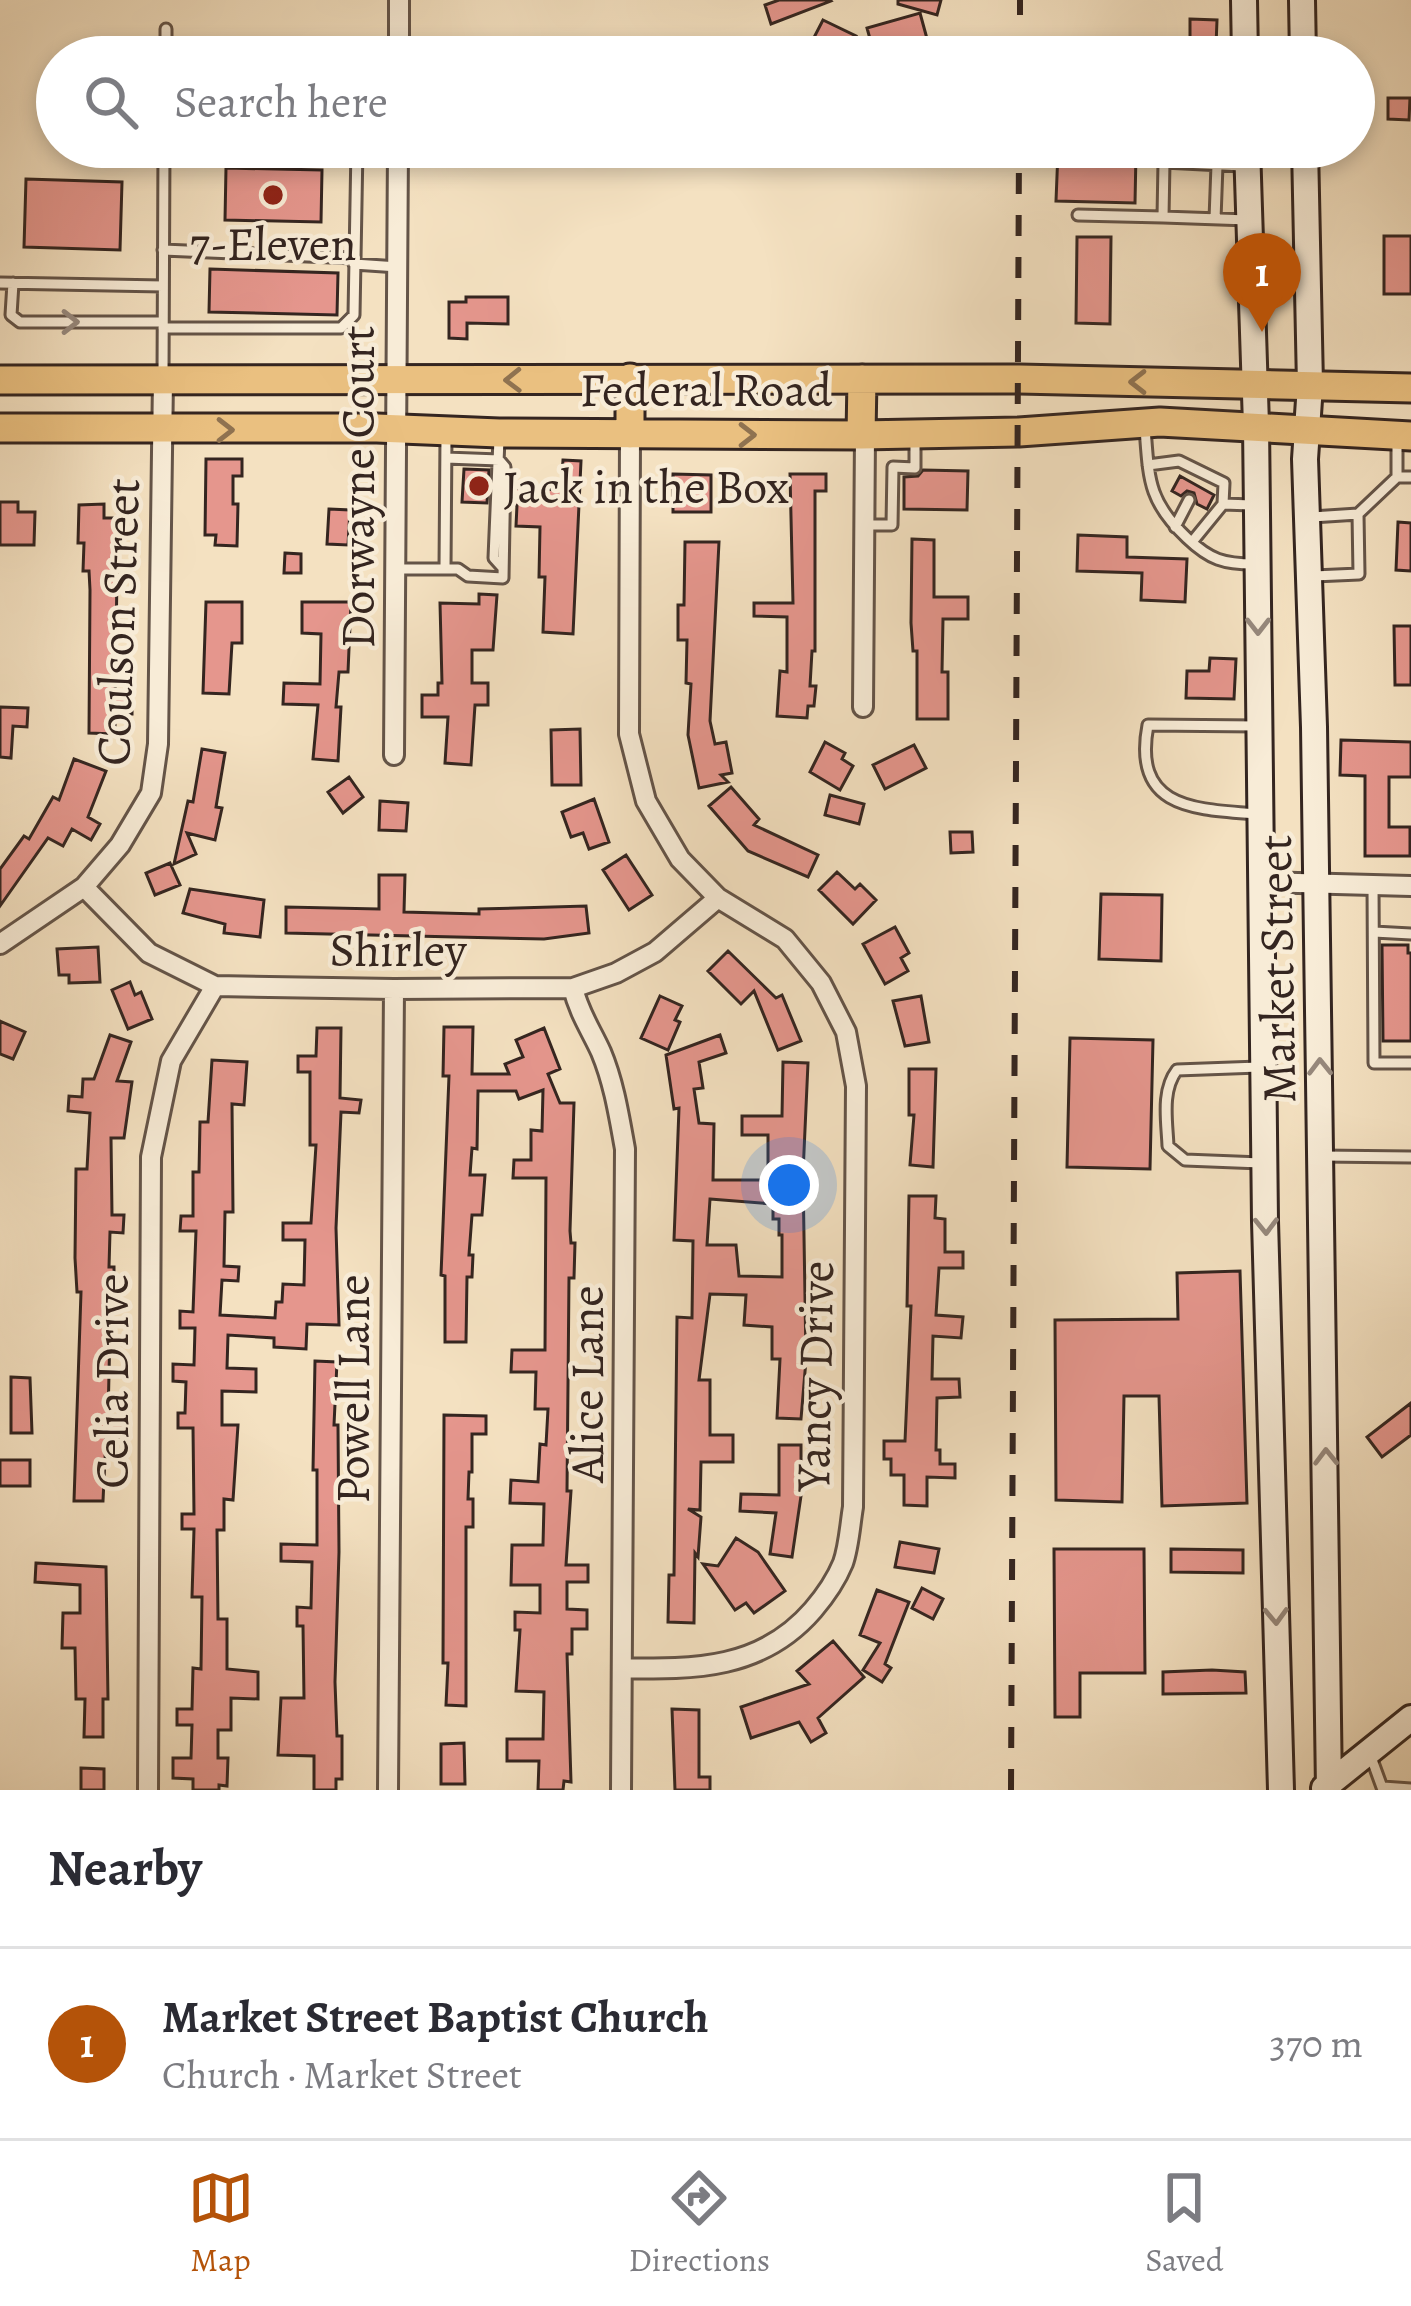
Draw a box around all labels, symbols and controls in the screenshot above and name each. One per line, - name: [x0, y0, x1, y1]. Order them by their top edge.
- search box: [36, 36, 1375, 168]
- icon: search: [78, 69, 144, 135]
- text: Search here: [174, 71, 388, 133]
- marker: 7-Eleven: [260, 182, 286, 208]
- place label: 7-Eleven: [190, 211, 356, 277]
- pin: 1: [1223, 233, 1301, 332]
- one-way arrow: [62, 309, 80, 335]
- street label: Dorwayne Court: [325, 325, 391, 649]
- street label: Federal Road: [580, 357, 833, 423]
- one-way arrow: [503, 366, 522, 392]
- one-way arrow: [1128, 370, 1147, 396]
- one-way arrow: [217, 417, 235, 443]
- one-way arrow: [739, 422, 757, 448]
- place label: Jack in the Box: [503, 454, 789, 520]
- marker: Jack in the Box: [466, 473, 492, 499]
- street label: Coulson Street: [80, 477, 156, 767]
- one-way arrow: [1245, 618, 1271, 636]
- street label: Market Street: [1242, 834, 1312, 1104]
- street label: Shirley: [329, 917, 467, 983]
- one-way arrow: [1307, 1057, 1333, 1076]
- your location: [759, 1155, 819, 1215]
- one-way arrow: [1252, 1217, 1278, 1236]
- street label: Yancy Drive: [780, 1260, 850, 1493]
- street label: Celia Drive: [79, 1273, 145, 1489]
- street label: Powell Lane: [320, 1274, 386, 1504]
- street label: Alice Lane: [554, 1285, 620, 1484]
- one-way arrow: [1313, 1447, 1339, 1465]
- one-way arrow: [1263, 1607, 1289, 1626]
- text: Nearby: [48, 1833, 202, 1903]
- text: Market Street Baptist Church: [162, 1986, 709, 2048]
- text: 1: [80, 2017, 94, 2070]
- text: 370 m: [1269, 2017, 1363, 2070]
- text: Church · Market Street: [162, 2048, 522, 2101]
- tab: Map: [188, 2165, 254, 2282]
- tab: Directions: [629, 2165, 770, 2282]
- tab: Saved: [1145, 2165, 1223, 2282]

